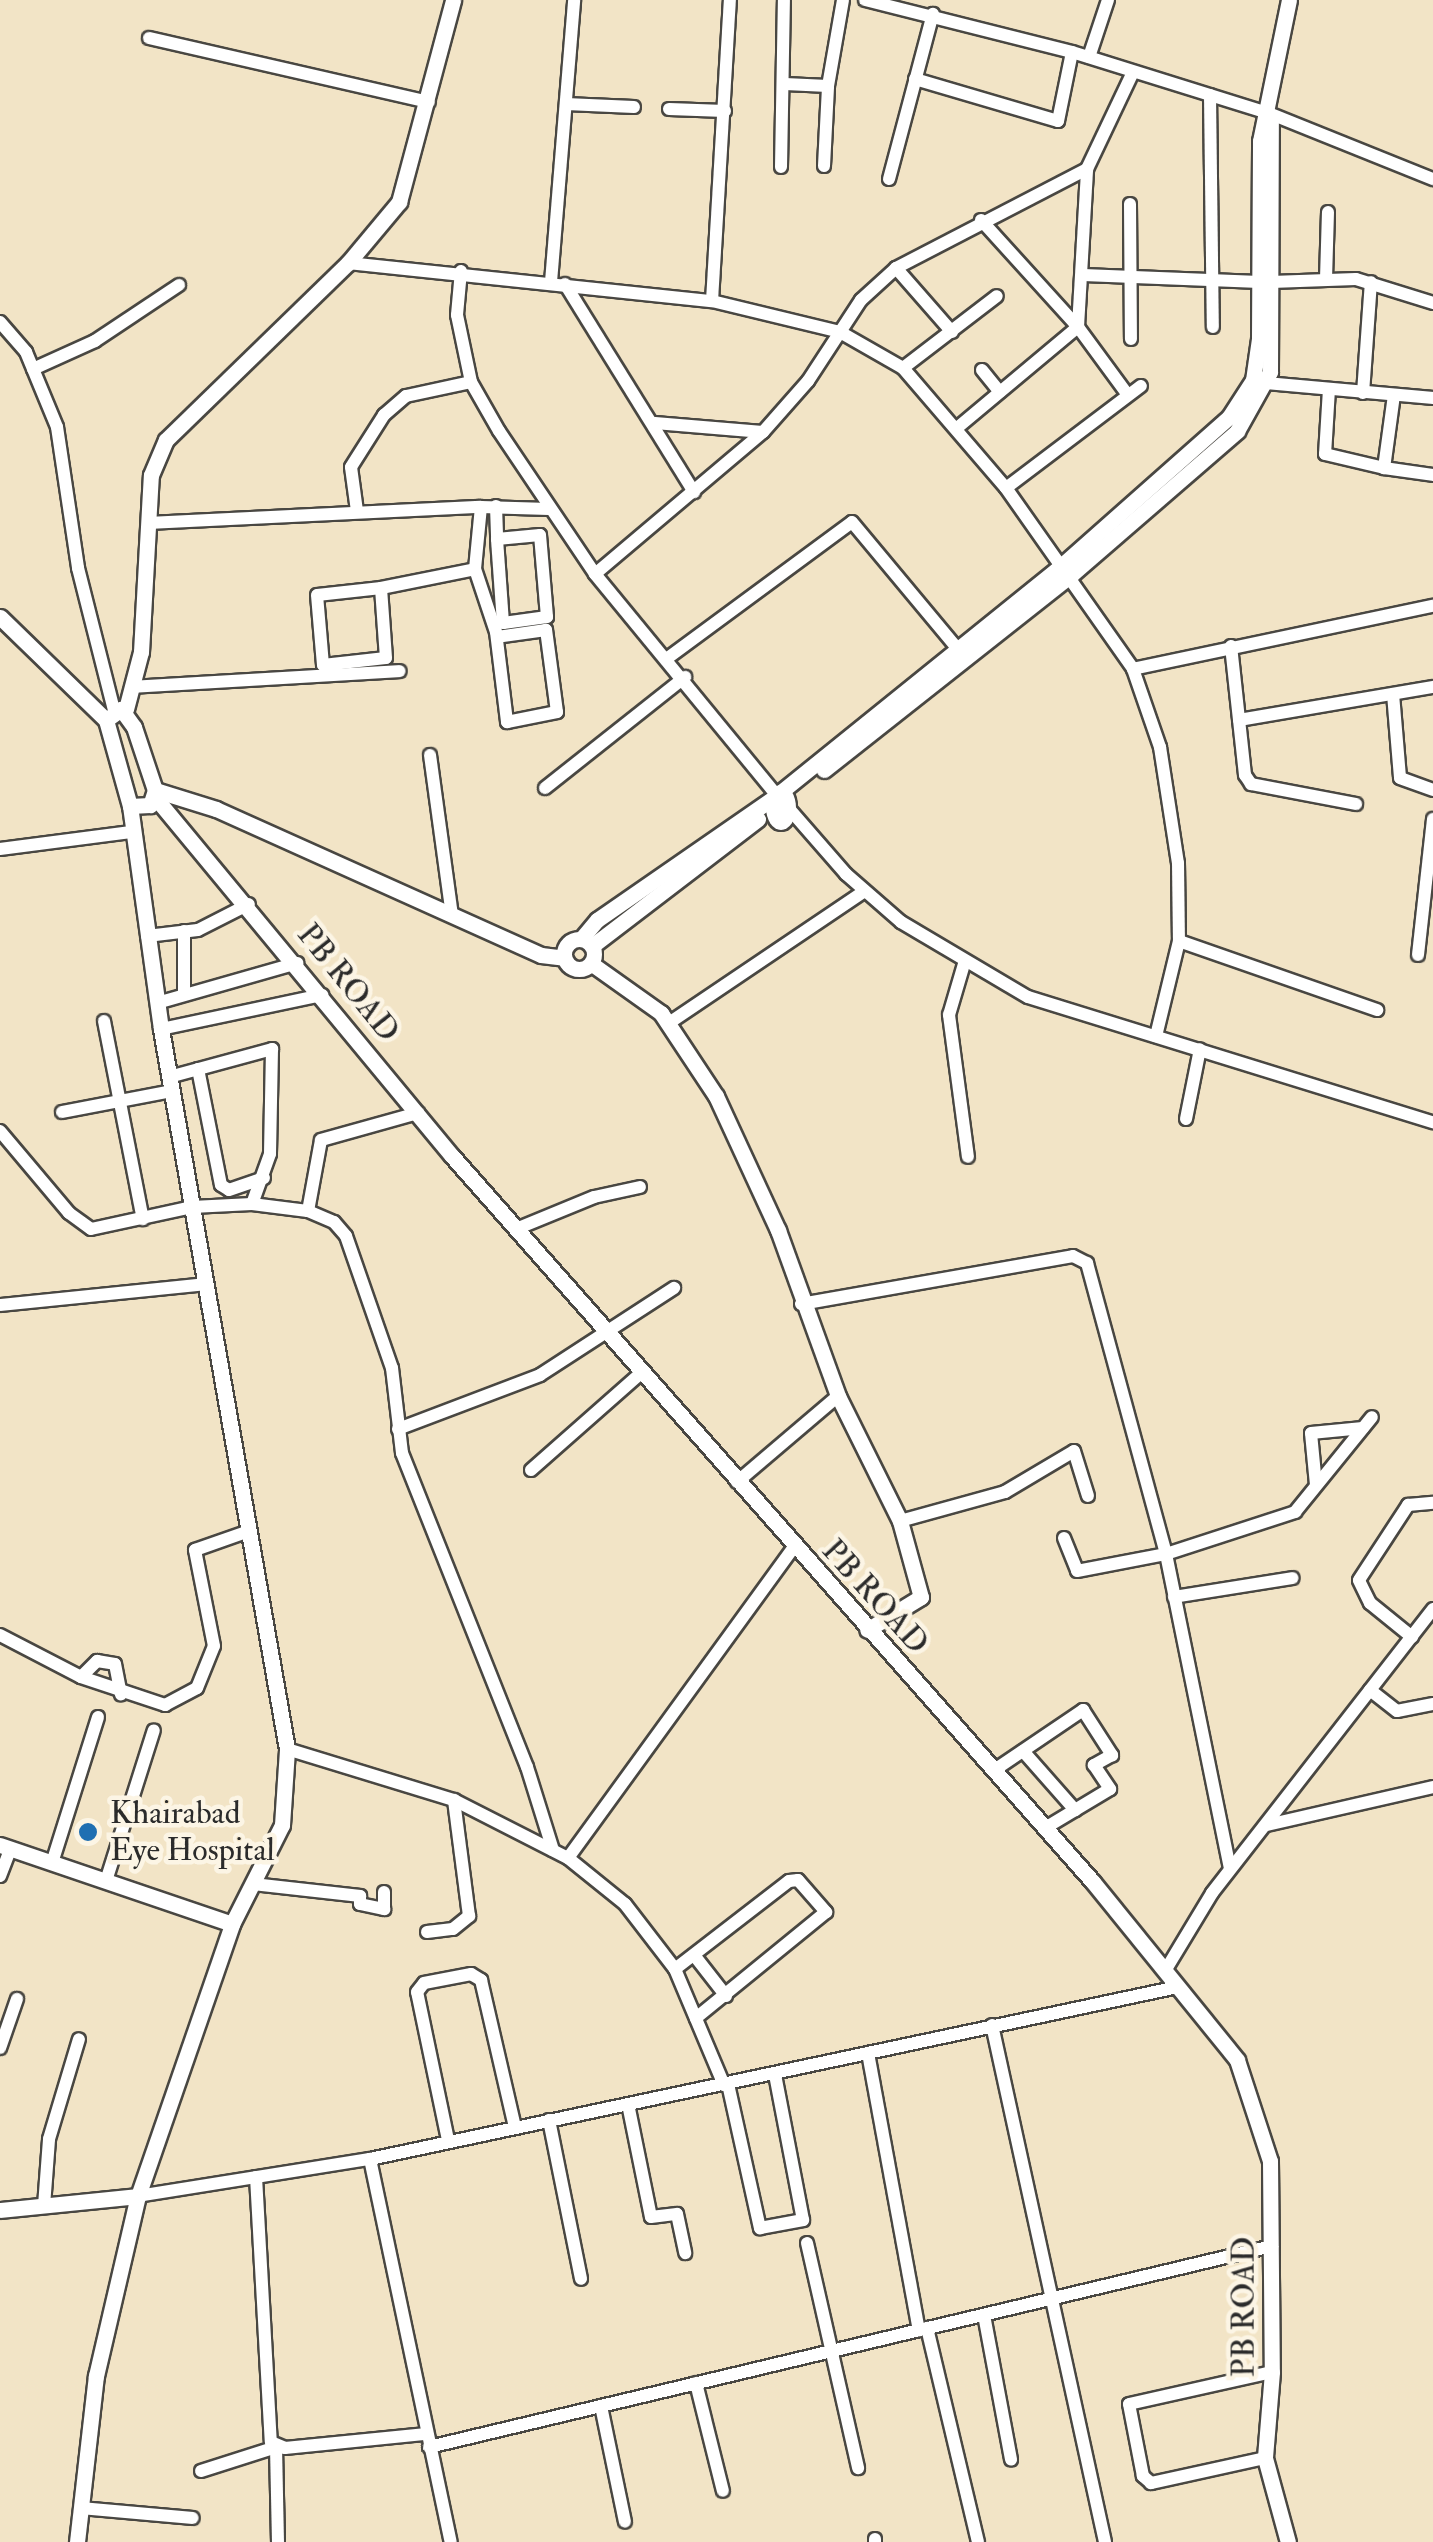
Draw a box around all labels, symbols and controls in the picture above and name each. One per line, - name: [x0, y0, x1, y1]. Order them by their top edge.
- street label: PB ROAD: [289, 916, 407, 1050]
- street label: PB ROAD: [814, 1532, 936, 1662]
- place label: Khairabad Eye Hospital: [110, 1795, 275, 1870]
- marker: Khairabad Eye Hospital: [75, 1819, 101, 1845]
- street label: PB ROAD: [1225, 2237, 1263, 2377]

